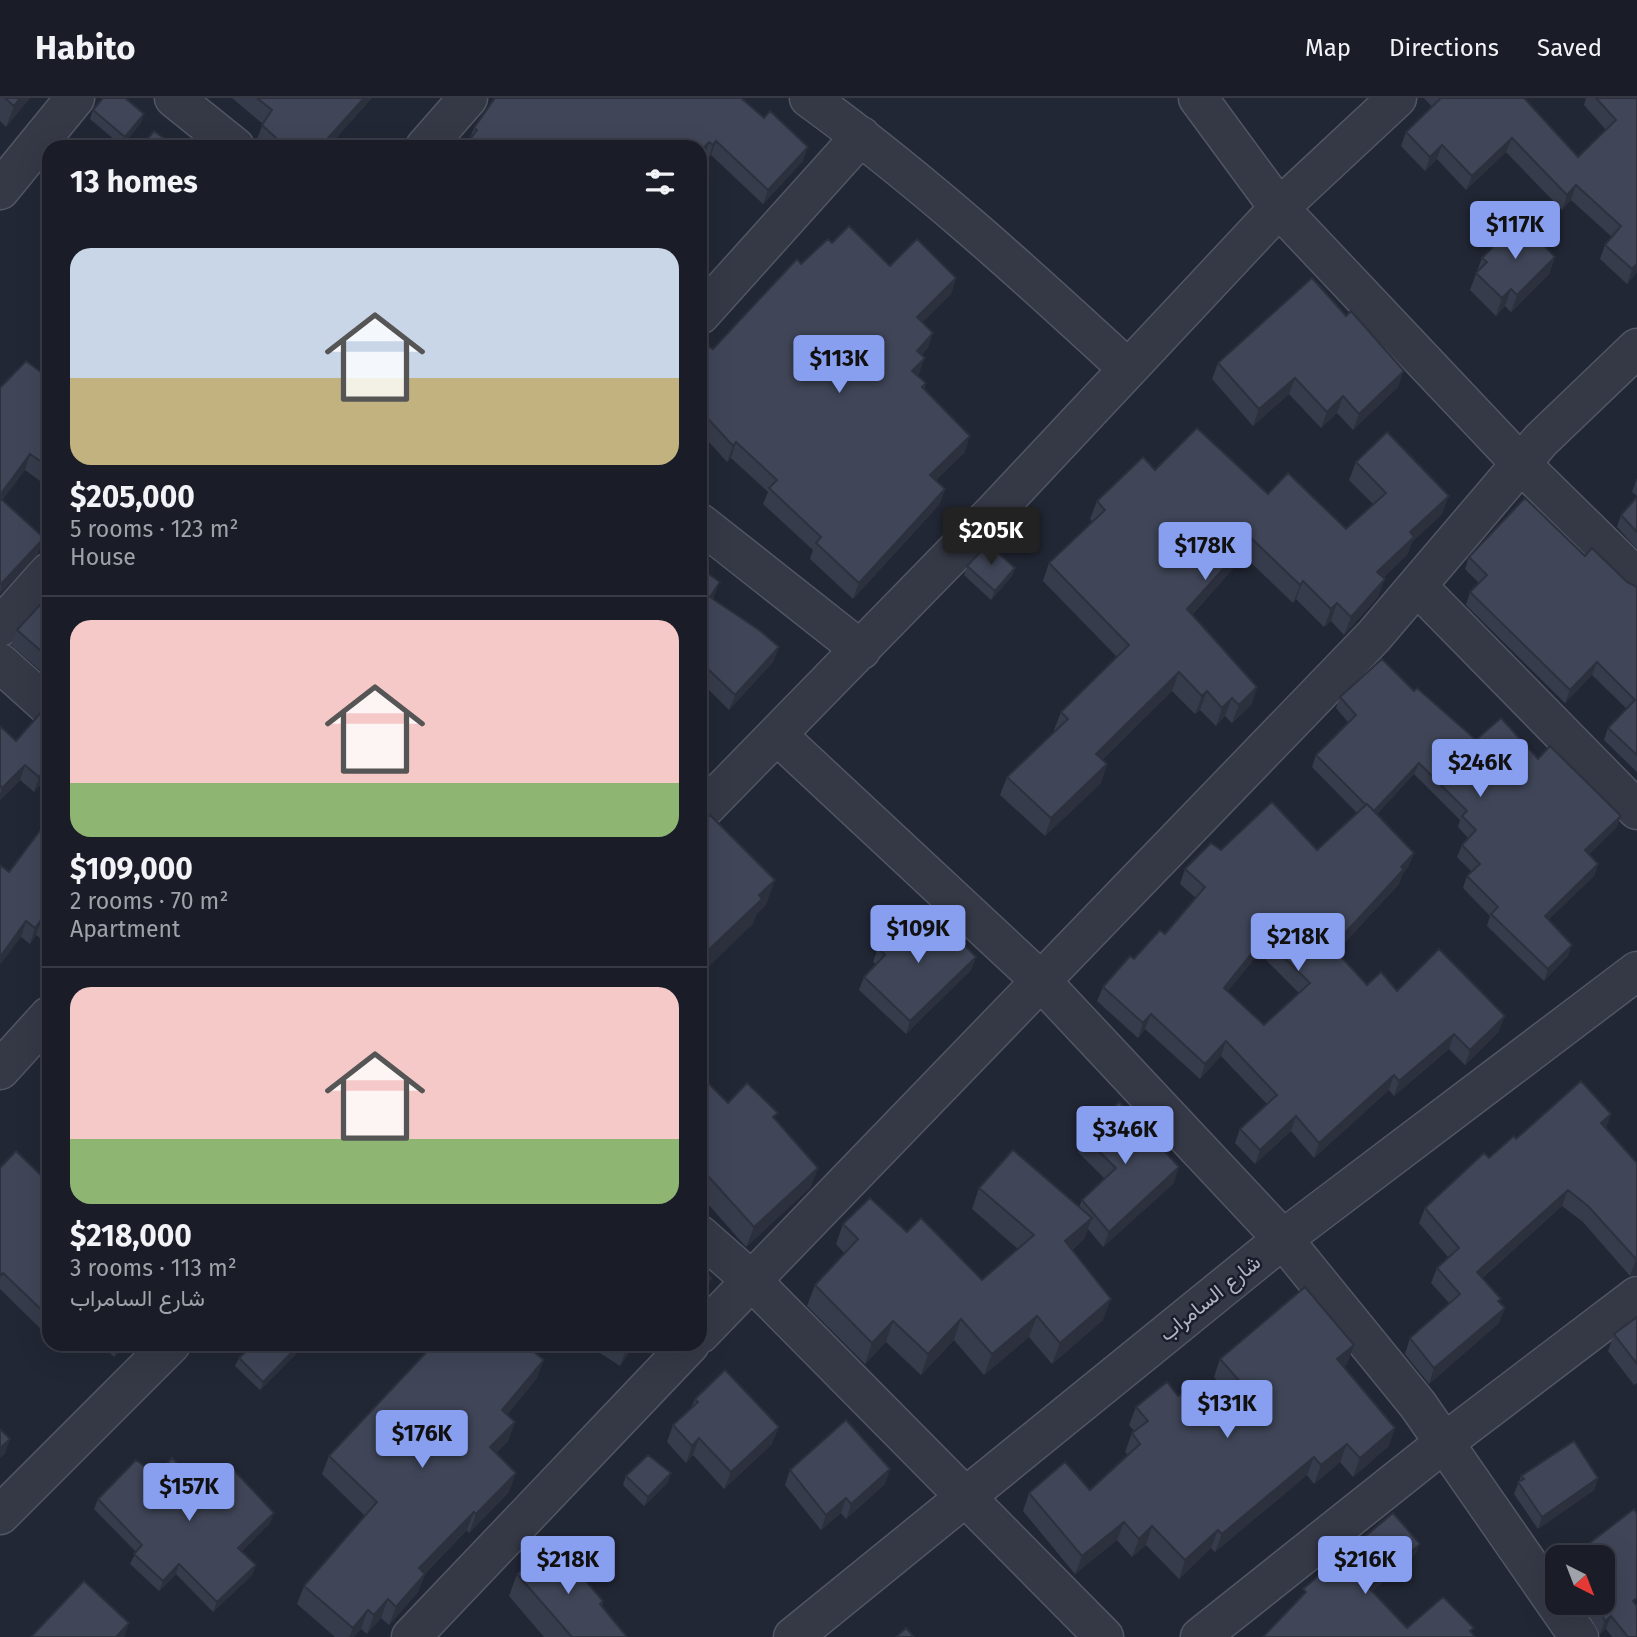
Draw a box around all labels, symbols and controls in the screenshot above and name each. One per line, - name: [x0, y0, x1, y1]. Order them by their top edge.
- text: Habito: [35, 28, 136, 68]
- text: Map: [1305, 34, 1351, 62]
- text: Directions: [1389, 34, 1499, 62]
- text: Saved: [1537, 34, 1602, 62]
- icon: filters: [641, 163, 679, 201]
- text: 13 homes: [70, 164, 198, 200]
- pin: $117K: [1466, 202, 1564, 261]
- text: $117K: [1486, 210, 1544, 238]
- icon: home: [312, 294, 438, 420]
- pin: $113K: [790, 336, 888, 395]
- text: $113K: [809, 344, 869, 372]
- text: $205,000: [70, 479, 195, 515]
- pin: $205K: [942, 508, 1040, 567]
- text: 5 rooms · 123 m²: [70, 515, 238, 543]
- text: $205K: [959, 516, 1023, 544]
- pin: $178K: [1156, 522, 1254, 582]
- text: $178K: [1175, 531, 1235, 559]
- text: House: [70, 543, 136, 571]
- icon: home: [312, 666, 438, 792]
- pin: $246K: [1431, 740, 1529, 799]
- text: $246K: [1448, 748, 1512, 776]
- text: $109,000: [70, 851, 193, 887]
- text: 2 rooms · 70 m²: [70, 887, 228, 915]
- pin: $109K: [869, 906, 967, 965]
- text: $109K: [886, 914, 950, 942]
- pin: $218K: [1249, 914, 1347, 973]
- text: Apartment: [70, 915, 180, 943]
- text: $218K: [1267, 922, 1329, 950]
- icon: home: [312, 1033, 438, 1159]
- pin: $346K: [1076, 1107, 1174, 1166]
- text: $346K: [1092, 1115, 1158, 1143]
- text: $218,000: [70, 1218, 192, 1254]
- street label: شارع السامراب: [1154, 1249, 1267, 1348]
- text: 3 rooms · 113 m²: [70, 1254, 237, 1282]
- text: شارع السامراب: [70, 1284, 205, 1312]
- pin: $131K: [1178, 1380, 1276, 1440]
- text: $131K: [1197, 1389, 1257, 1417]
- pin: $176K: [373, 1410, 471, 1470]
- text: $176K: [392, 1419, 452, 1447]
- pin: $157K: [140, 1464, 238, 1523]
- text: $157K: [159, 1472, 219, 1500]
- pin: $218K: [519, 1536, 617, 1596]
- pin: $216K: [1316, 1536, 1414, 1596]
- text: $218K: [537, 1545, 599, 1573]
- text: $216K: [1334, 1545, 1396, 1573]
- north arrow: [1545, 1545, 1615, 1615]
- map controls: [1545, 1545, 1615, 1615]

